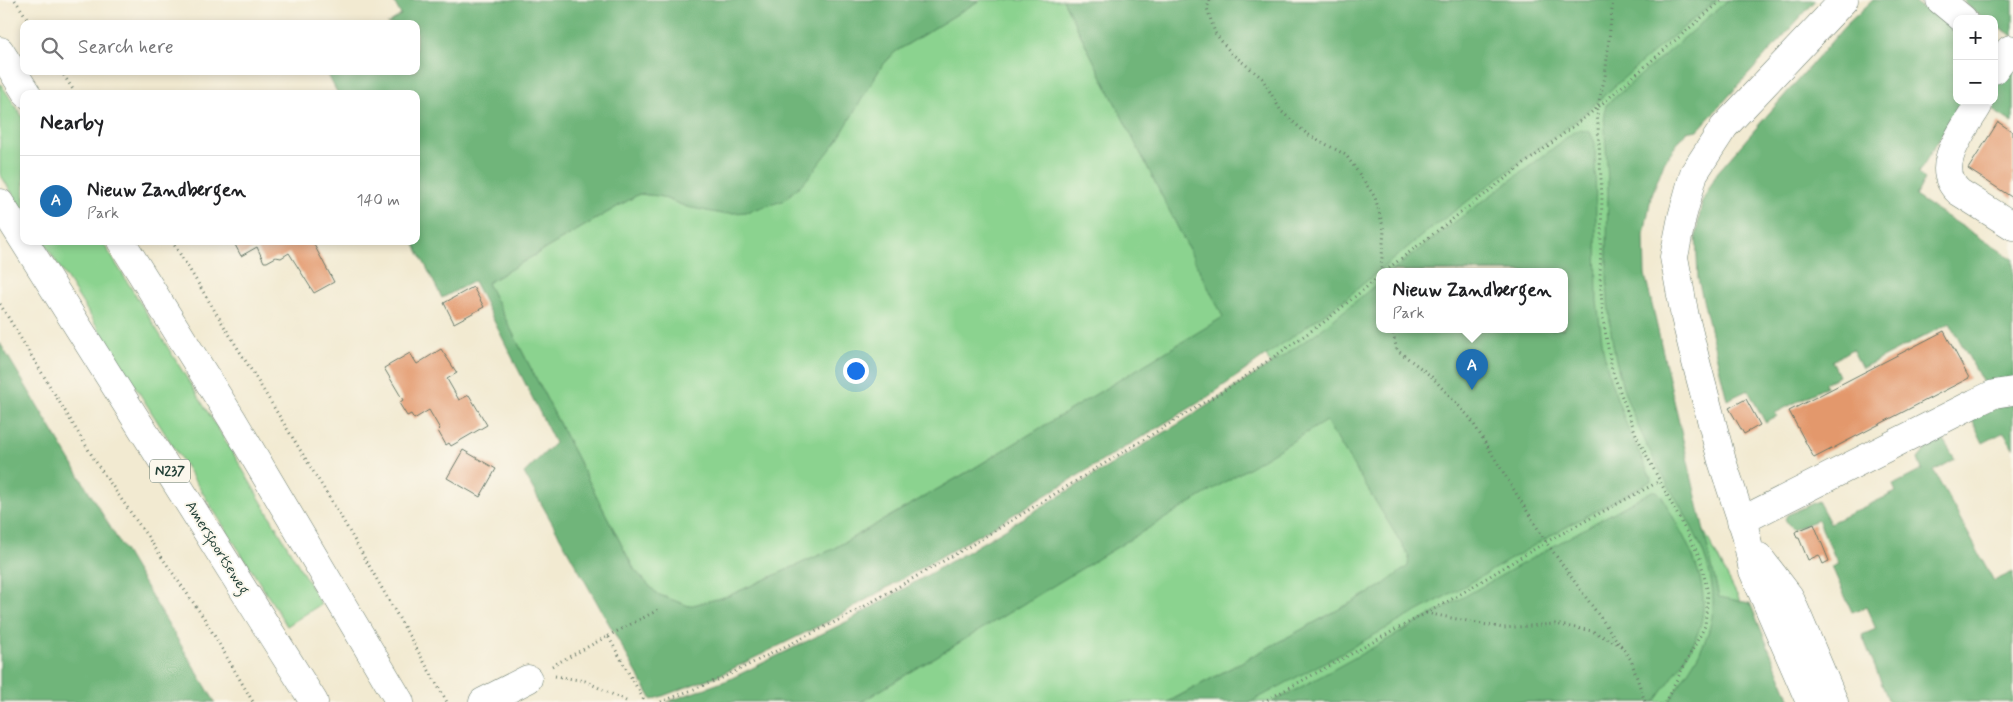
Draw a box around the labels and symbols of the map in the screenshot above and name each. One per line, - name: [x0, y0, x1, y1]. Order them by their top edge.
- pin: A: [1456, 349, 1488, 390]
- your location: [843, 358, 869, 384]
- road number: N237: [150, 460, 190, 482]
- street label: Amersfoortseweg: [178, 497, 254, 600]

